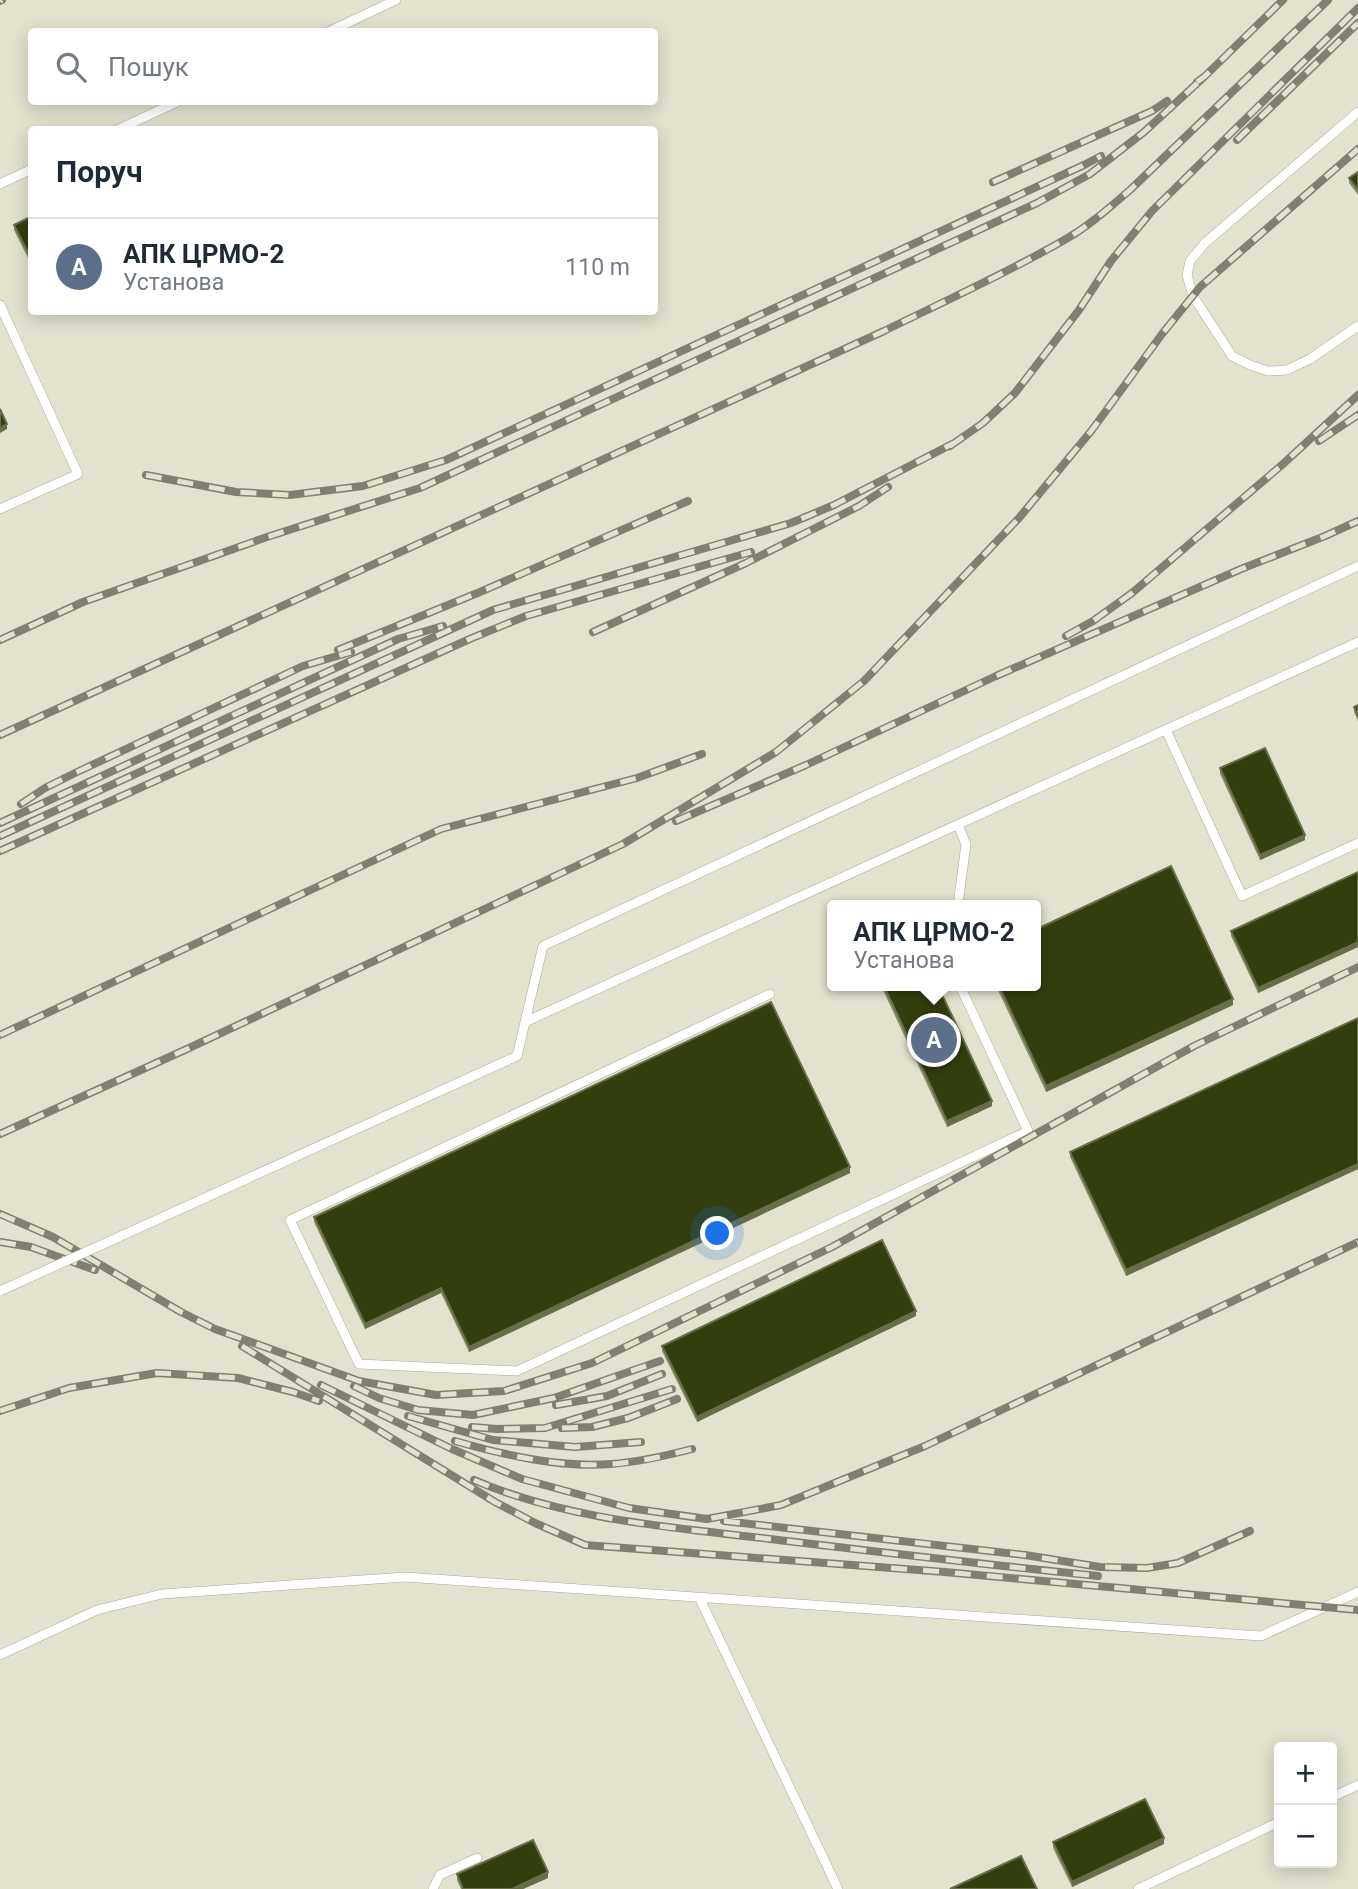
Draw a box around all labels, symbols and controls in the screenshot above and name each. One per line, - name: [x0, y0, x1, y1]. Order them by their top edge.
- search box: [28, 28, 658, 105]
- icon: search: [52, 48, 90, 86]
- text: Пошук: [108, 52, 189, 82]
- text: Поруч: [56, 154, 143, 189]
- text: АПК ЦРМО-2: [123, 239, 284, 269]
- text: A: [71, 254, 87, 281]
- text: 110 m: [565, 254, 630, 281]
- text: Установа: [123, 269, 224, 296]
- popup: [827, 900, 1041, 991]
- text: АПК ЦРМО-2: [853, 917, 1015, 947]
- text: Установа: [853, 947, 954, 974]
- pin: A: [911, 1014, 957, 1066]
- your location: [700, 1216, 734, 1250]
- map controls: [1274, 1742, 1337, 1868]
- button: +: [1274, 1742, 1337, 1805]
- button: −: [1274, 1805, 1337, 1868]

